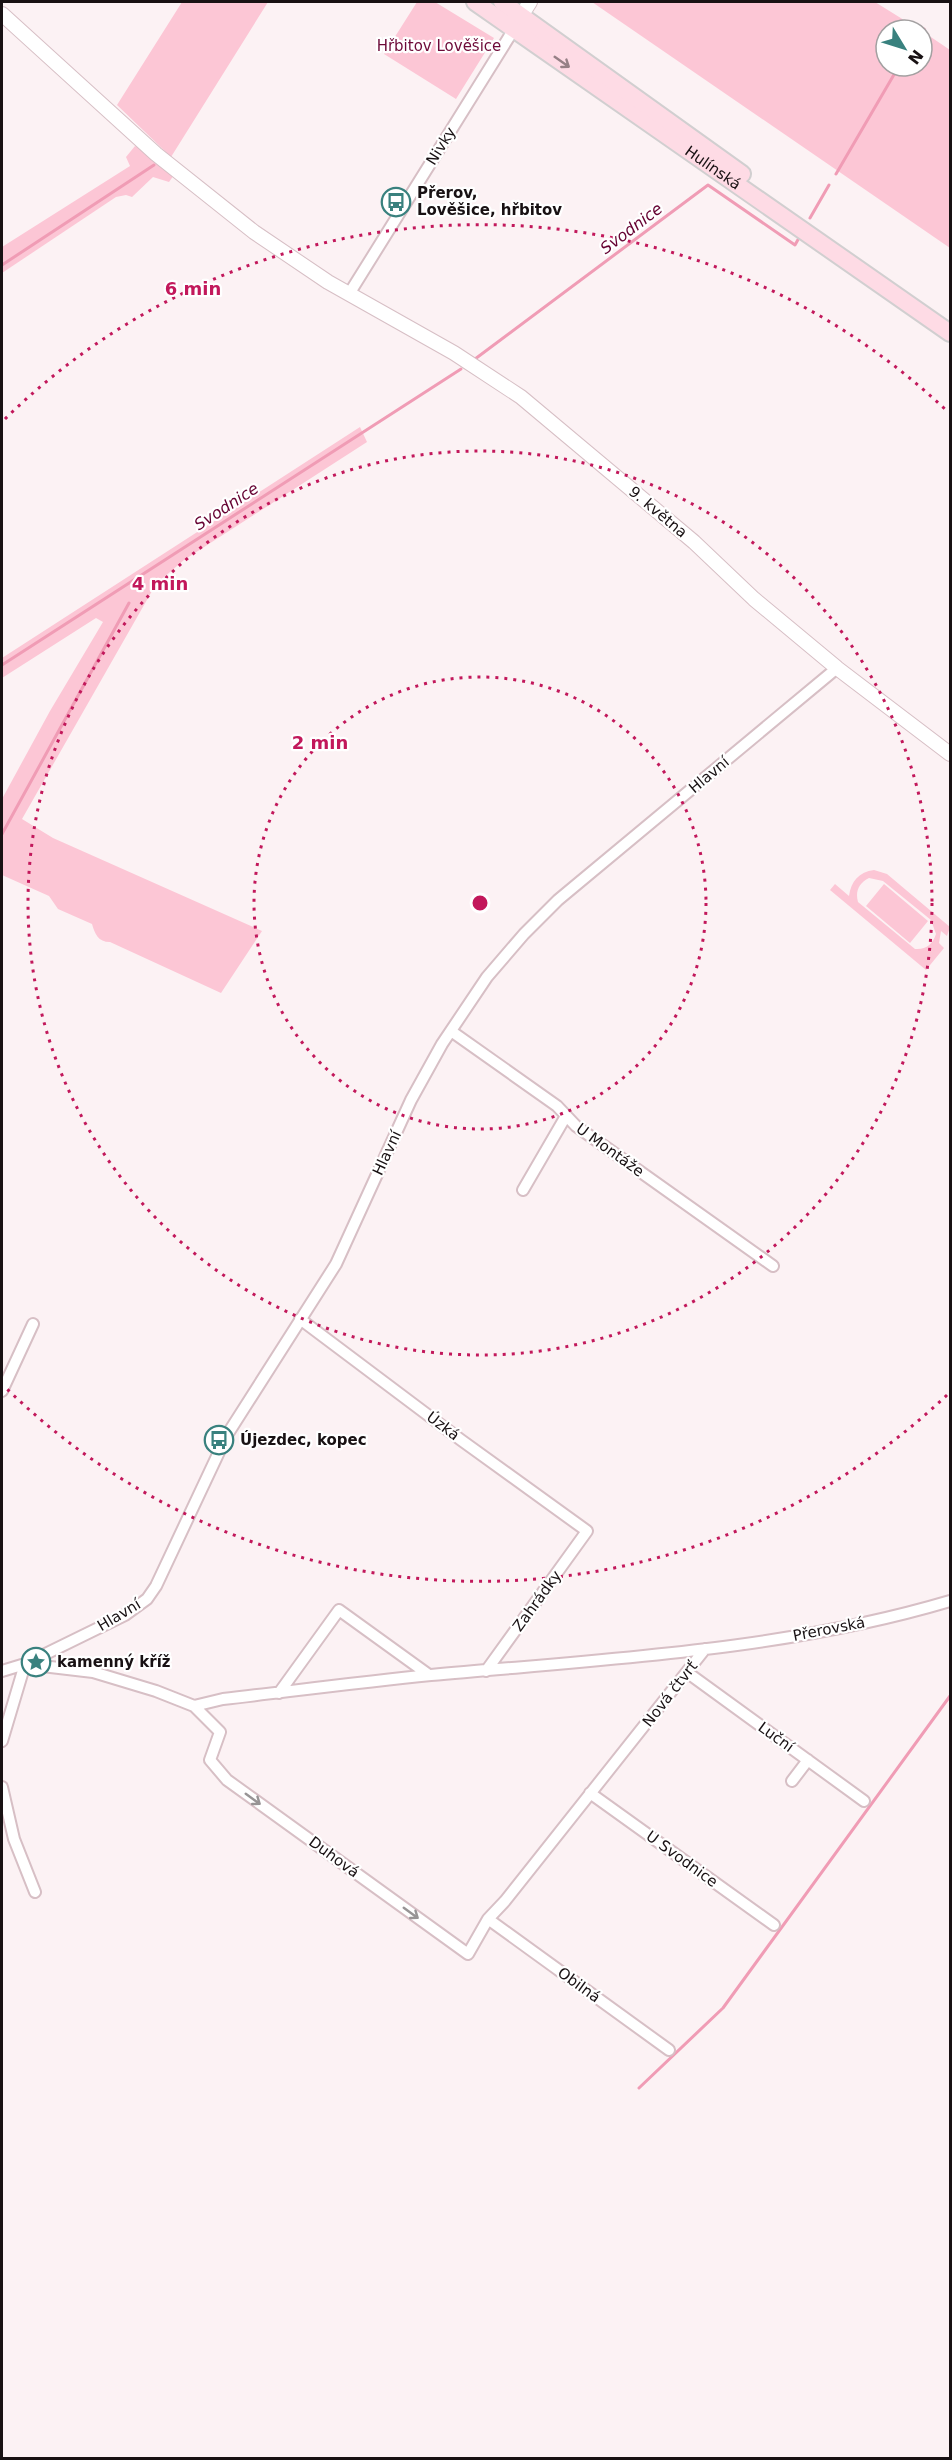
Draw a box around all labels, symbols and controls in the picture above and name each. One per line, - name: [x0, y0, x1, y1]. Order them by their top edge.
- north arrow: [874, 18, 934, 78]
- park label: Hřbitov Lověšice: [377, 37, 501, 55]
- text: N: [904, 46, 927, 68]
- one-way arrow: [553, 56, 569, 68]
- street label: Nivky: [422, 124, 460, 168]
- street label: Hulínská: [681, 142, 744, 194]
- place label: Přerov, Lověšice, hřbitov: [417, 184, 562, 219]
- bus stop icon: Přerov, Lověšice, hřbitov: [380, 186, 412, 218]
- water label: Svodnice: [597, 199, 666, 258]
- text: 6 min: [165, 278, 221, 299]
- water label: Svodnice: [191, 479, 262, 534]
- street label: 9. května: [625, 482, 691, 542]
- text: 4 min: [132, 573, 188, 594]
- text: 2 min: [292, 732, 348, 753]
- street label: Hlavní: [685, 752, 733, 797]
- centre of rings: [470, 893, 490, 913]
- street label: U Montáže: [573, 1119, 647, 1181]
- street label: Hlavní: [369, 1127, 405, 1178]
- street label: Úzká: [423, 1407, 464, 1444]
- bus stop icon: Újezdec, kopec: [203, 1424, 235, 1456]
- place label: Újezdec, kopec: [240, 1430, 367, 1449]
- street label: Zahrádky: [509, 1567, 565, 1635]
- street label: Hlavní: [94, 1595, 145, 1635]
- street label: Přerovská: [791, 1613, 867, 1645]
- place icon: kamenný kříž: [20, 1646, 52, 1678]
- place label: kamenný kříž: [57, 1653, 171, 1671]
- street label: Nová čtvrť: [639, 1658, 701, 1730]
- street label: Luční: [755, 1718, 798, 1756]
- one-way arrow: [244, 1792, 260, 1805]
- street label: U Svodnice: [643, 1827, 721, 1891]
- street label: Duhová: [305, 1833, 363, 1881]
- one-way arrow: [402, 1907, 418, 1919]
- street label: Obilná: [554, 1964, 604, 2006]

